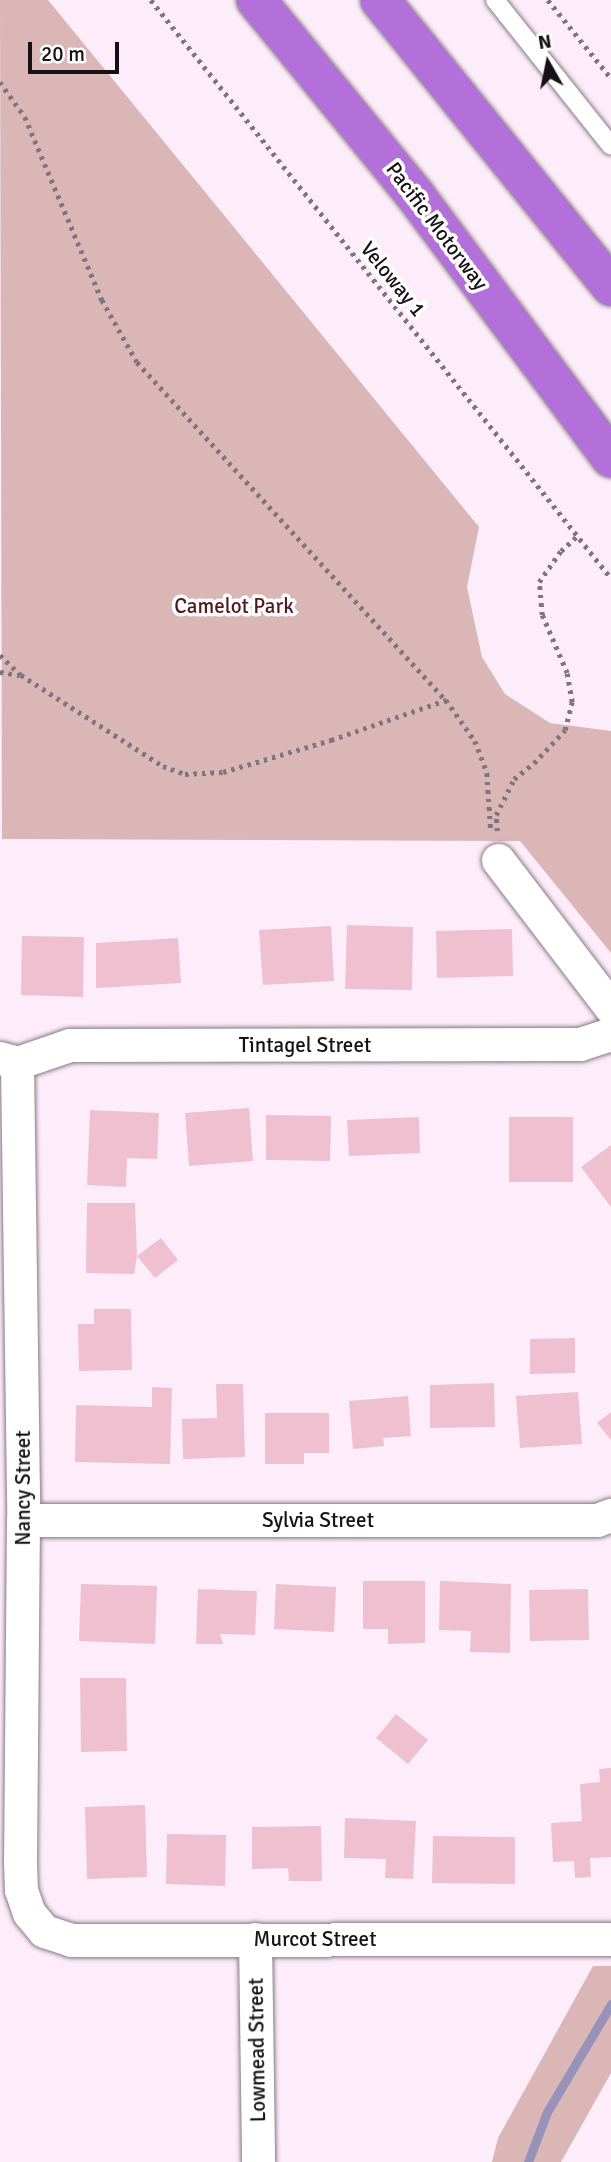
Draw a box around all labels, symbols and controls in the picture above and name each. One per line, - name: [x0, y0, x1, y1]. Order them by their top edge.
- scale bar: [32, 28, 122, 72]
- north arrow: [513, 28, 583, 98]
- text: N: [536, 29, 553, 55]
- text: 20 m: [41, 41, 85, 67]
- street label: Pacific Motorway: [381, 157, 493, 295]
- street label: Veloway 1: [355, 236, 431, 322]
- park label: Camelot Park: [174, 593, 294, 619]
- street label: Tintagel Street: [239, 1032, 371, 1058]
- street label: Nancy Street: [10, 1430, 36, 1546]
- street label: Sylvia Street: [262, 1507, 374, 1533]
- street label: Murcot Street: [254, 1926, 376, 1952]
- street label: Lowmead Street: [243, 1977, 271, 2123]

